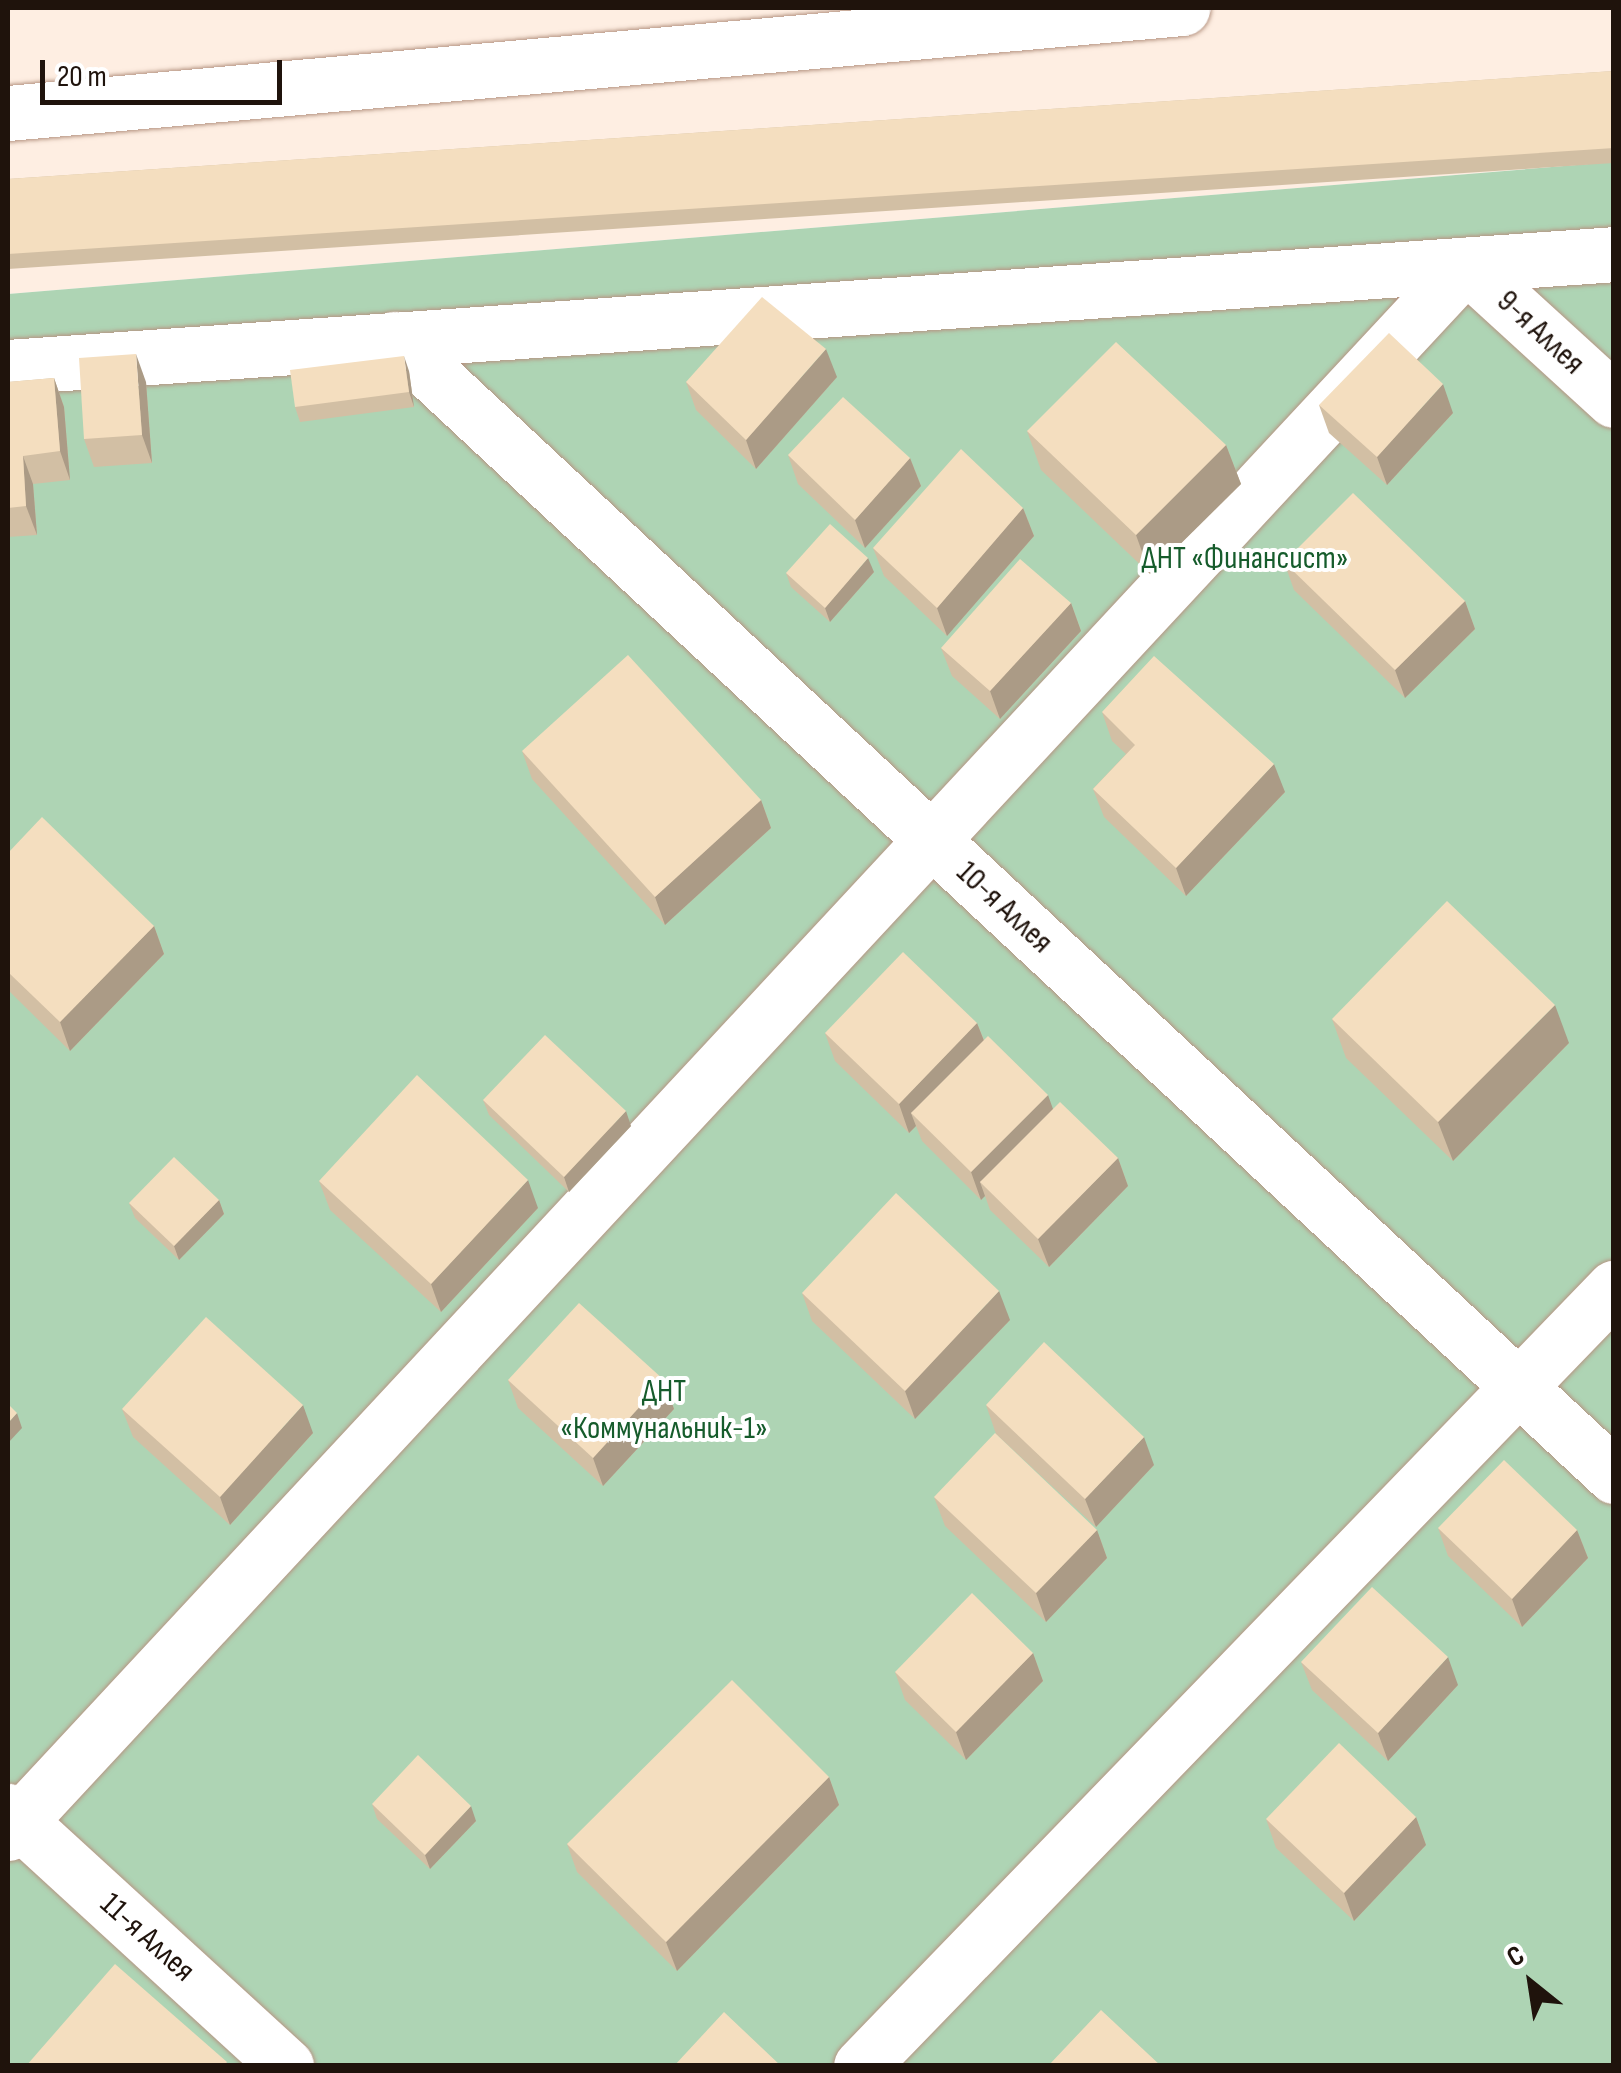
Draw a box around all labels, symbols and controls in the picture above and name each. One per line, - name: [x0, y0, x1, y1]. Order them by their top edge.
- scale bar: [45, 40, 288, 102]
- text: 20 m: [57, 59, 107, 95]
- street label: 9-я Аллея: [1488, 283, 1592, 383]
- park label: ДНТ «Финансист»: [1142, 540, 1348, 578]
- street label: 10-я Аллея: [948, 854, 1060, 962]
- park label: ДНТ «Коммунальник-1»: [560, 1374, 768, 1449]
- street label: 11-я Аллея: [92, 1886, 202, 1990]
- north arrow: [1481, 1933, 1581, 2033]
- text: С: [1501, 1939, 1530, 1974]

